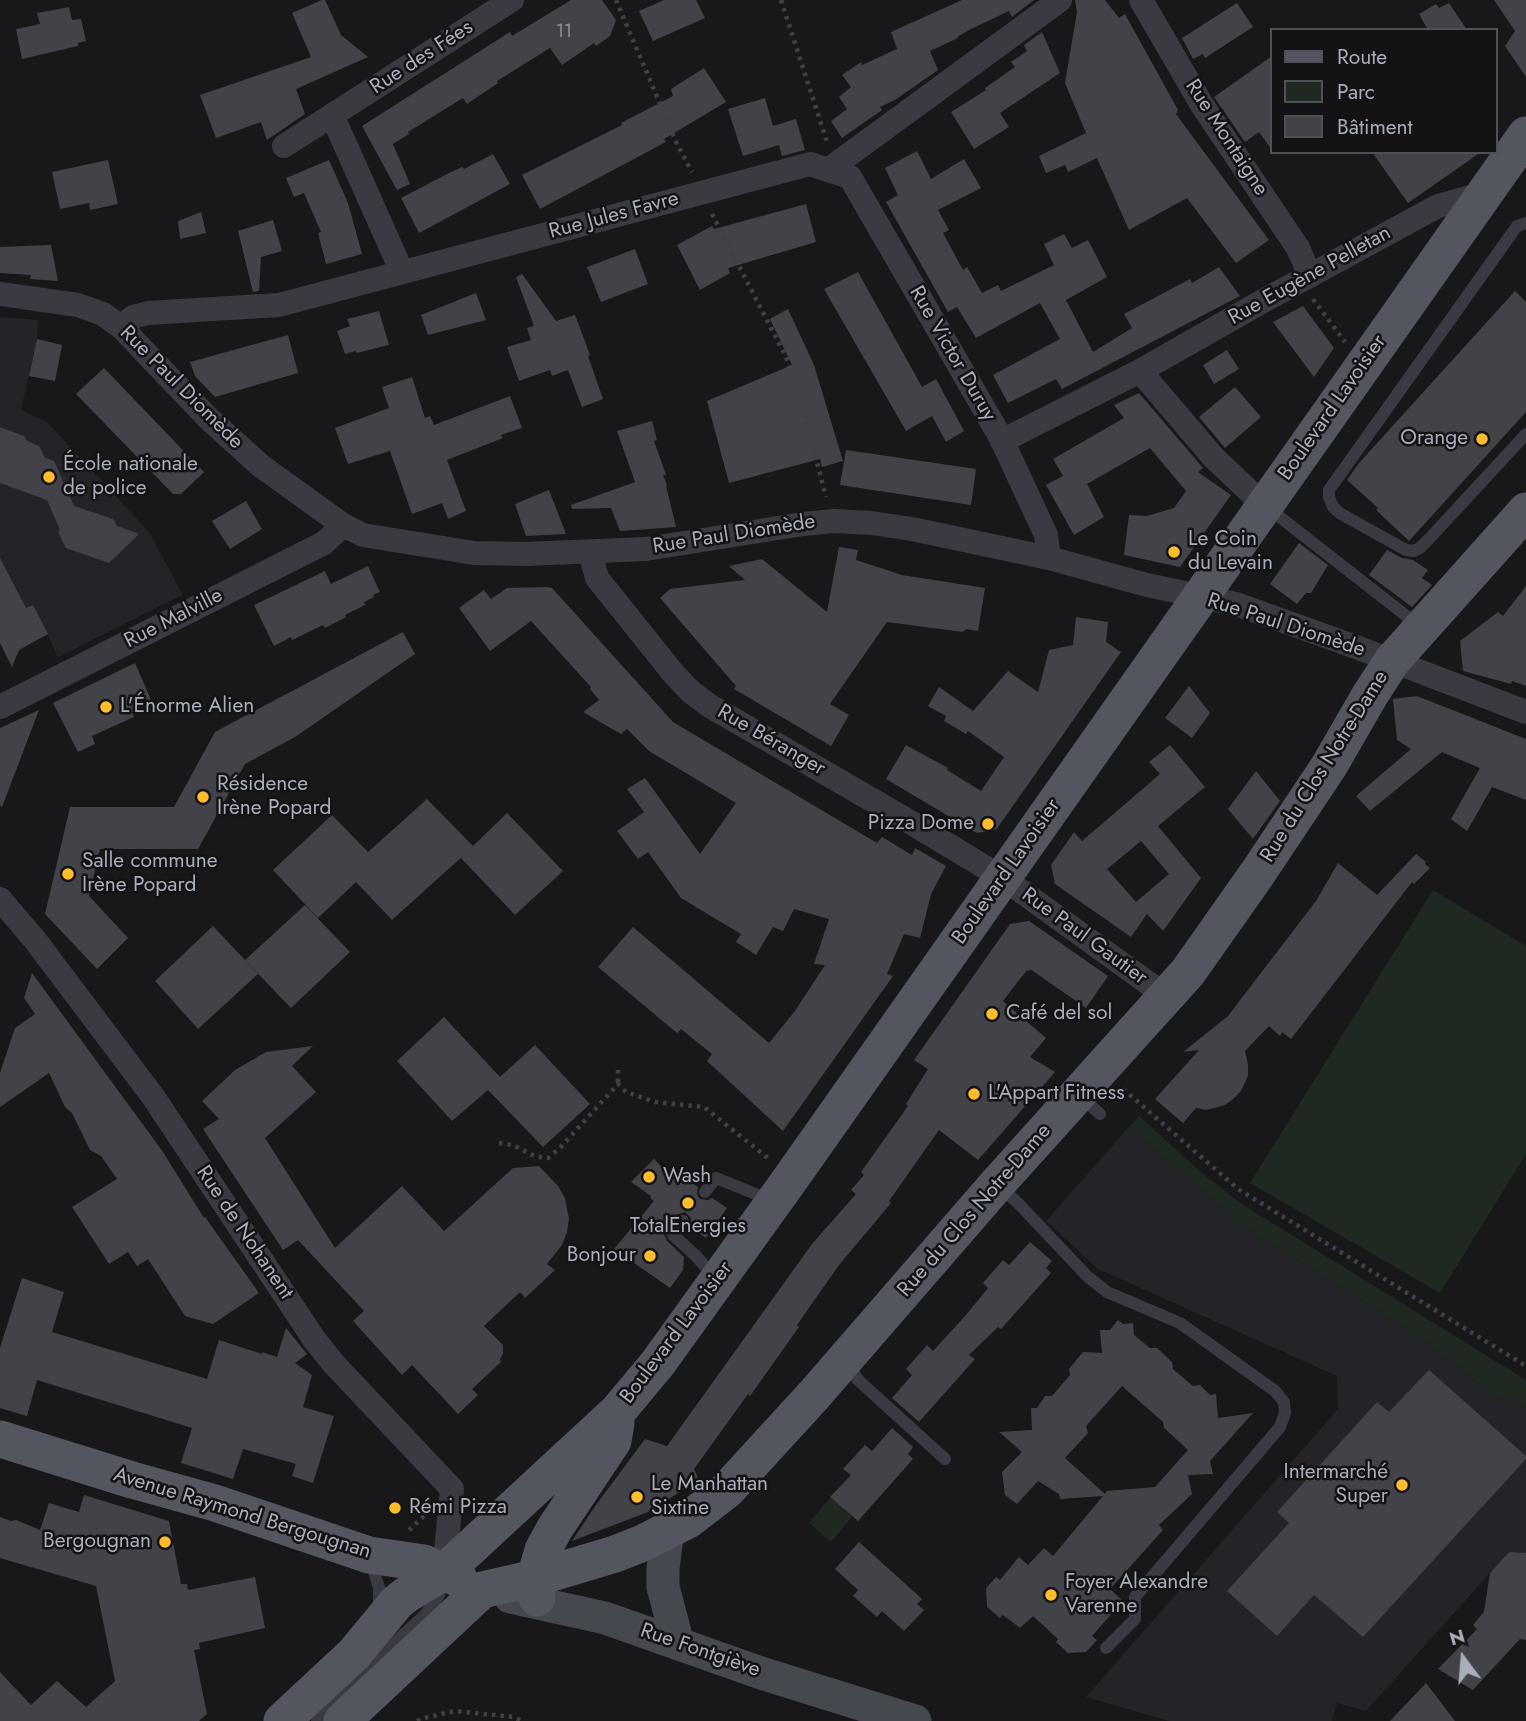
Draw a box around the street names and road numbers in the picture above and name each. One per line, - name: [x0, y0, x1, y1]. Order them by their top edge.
- street label: Rue des Fées: [366, 15, 478, 101]
- street label: Rue Montaigne: [1179, 75, 1273, 201]
- street label: Rue Jules Favre: [546, 187, 682, 245]
- street label: Rue Eugène Pelletan: [1224, 221, 1396, 331]
- street label: Rue Victor Duruy: [903, 282, 1001, 426]
- street label: Rue Paul Diomède: [114, 321, 248, 455]
- street label: Boulevard Lavoisier: [1273, 330, 1393, 486]
- street label: Rue Paul Diomède: [651, 510, 817, 560]
- street label: Rue Malville: [121, 583, 227, 655]
- street label: Rue Paul Diomède: [1204, 589, 1368, 663]
- street label: Rue du Clos Notre-Dame: [1256, 667, 1394, 867]
- street label: Rue Béranger: [712, 700, 830, 782]
- street label: Boulevard Lavoisier: [947, 794, 1067, 950]
- street label: Rue Paul Gautier: [1016, 883, 1152, 991]
- street label: Rue du Clos Notre-Dame: [893, 1119, 1057, 1303]
- street label: Rue de Nohanent: [190, 1161, 298, 1305]
- street label: Boulevard Lavoisier: [615, 1257, 739, 1409]
- street label: Avenue Raymond Bergougnan: [110, 1463, 374, 1565]
- street label: Rue Fontgiève: [637, 1619, 763, 1683]

